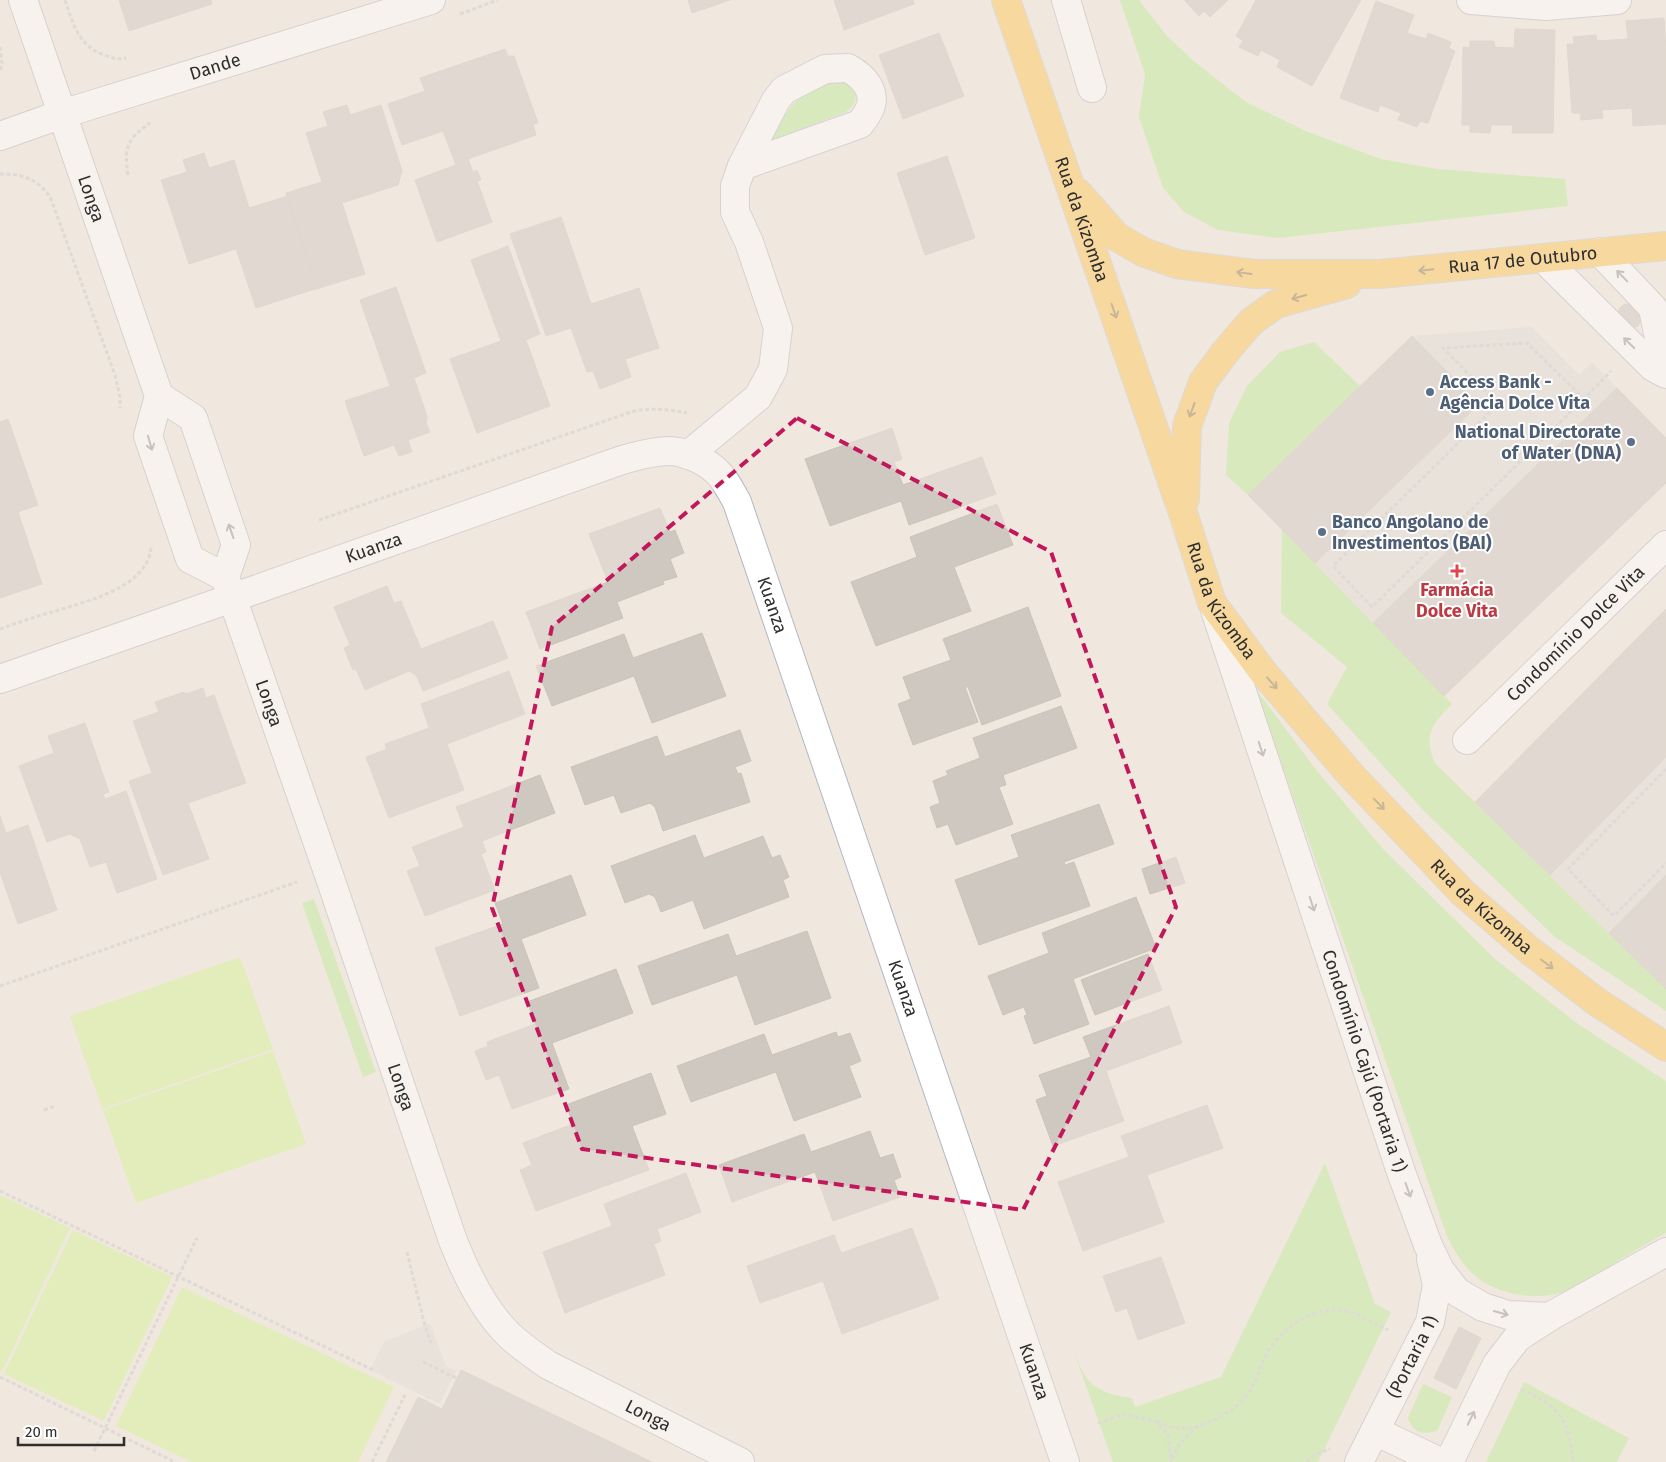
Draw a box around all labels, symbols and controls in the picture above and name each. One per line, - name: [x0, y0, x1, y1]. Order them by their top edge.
- street label: Dande: [187, 48, 243, 85]
- street label: Rua da Kizomba: [1050, 154, 1113, 285]
- street label: Longa: [73, 172, 109, 225]
- street label: Rua 17 de Outubro: [1447, 242, 1598, 278]
- one-way arrow: [1418, 265, 1434, 275]
- one-way arrow: [1236, 268, 1252, 278]
- one-way arrow: [1616, 270, 1629, 282]
- one-way arrow: [1292, 293, 1308, 303]
- one-way arrow: [1109, 303, 1119, 319]
- one-way arrow: [1623, 337, 1635, 349]
- place label: Access Bank - Agência Dolce Vita: [1439, 371, 1590, 414]
- marker: Access Bank - Agência Dolce Vita: [1424, 386, 1436, 398]
- one-way arrow: [1187, 402, 1196, 418]
- place label: National Directorate of Water (DNA): [1455, 421, 1621, 464]
- one-way arrow: [146, 435, 156, 451]
- marker: National Directorate of Water (DNA): [1625, 436, 1637, 448]
- place label: Banco Angolano de Investimentos (BAI): [1332, 511, 1492, 554]
- one-way arrow: [226, 524, 235, 540]
- marker: Banco Angolano de Investimentos (BAI): [1316, 526, 1328, 538]
- street label: Kuanza: [342, 528, 405, 568]
- street label: Rua da Kizomba: [1182, 539, 1261, 664]
- street label: Condomínio Dolce Vita: [1502, 561, 1649, 706]
- marker: Farmácia Dolce Vita: [1451, 565, 1463, 577]
- street label: Kuanza: [752, 574, 792, 636]
- place label: Farmácia Dolce Vita: [1416, 579, 1498, 622]
- one-way arrow: [1266, 676, 1277, 689]
- street label: Longa: [251, 677, 287, 730]
- one-way arrow: [1257, 741, 1266, 757]
- one-way arrow: [1373, 798, 1385, 811]
- street label: Rua da Kizomba: [1426, 854, 1537, 959]
- one-way arrow: [1308, 895, 1317, 911]
- street label: Condomínio Cajú (Portaria 1): [1317, 947, 1411, 1175]
- street label: Kuanza: [883, 957, 923, 1020]
- one-way arrow: [1540, 959, 1553, 970]
- street label: Longa: [383, 1061, 419, 1114]
- one-way arrow: [1404, 1182, 1413, 1198]
- one-way arrow: [1493, 1308, 1509, 1318]
- street label: (Portaria 1): [1382, 1314, 1442, 1402]
- street label: Kuanza: [1014, 1340, 1054, 1403]
- street label: Longa: [621, 1395, 675, 1436]
- one-way arrow: [1466, 1411, 1476, 1426]
- scale bar: [18, 1414, 124, 1446]
- text: 20 m: [25, 1423, 58, 1441]

